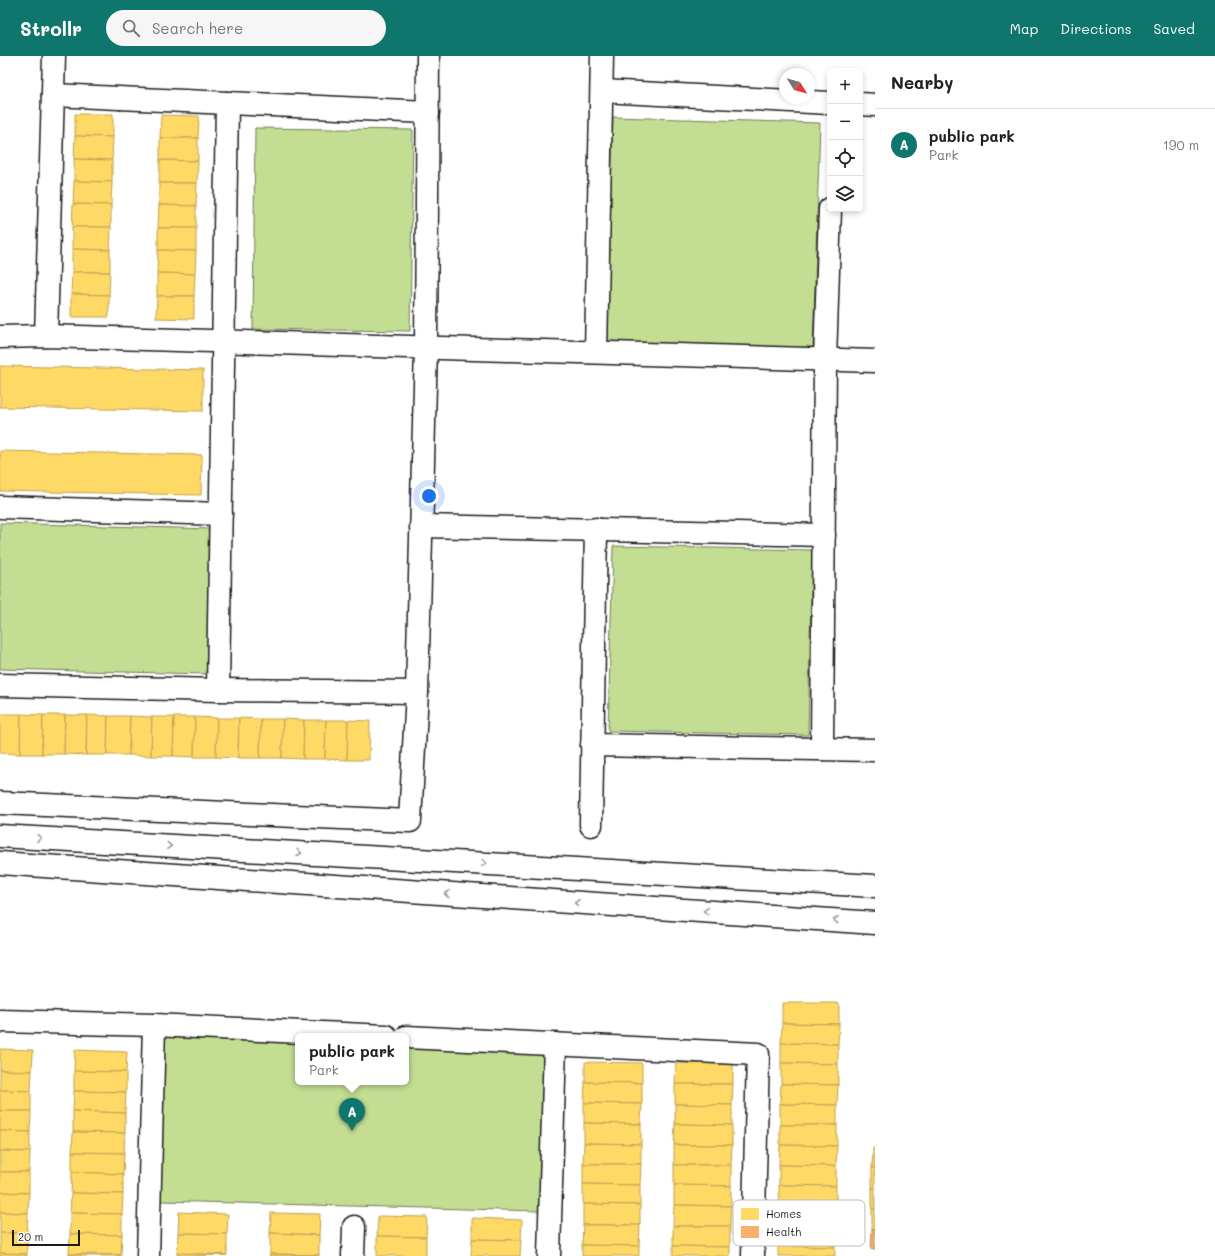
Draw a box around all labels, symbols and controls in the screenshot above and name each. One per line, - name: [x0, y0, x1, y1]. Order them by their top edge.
- search box: [106, 10, 386, 46]
- text: Strollr: [20, 16, 82, 41]
- icon: search: [120, 17, 142, 39]
- text: Search here: [152, 18, 243, 38]
- text: Map: [1010, 19, 1038, 38]
- text: Directions: [1060, 19, 1131, 38]
- text: Saved: [1153, 19, 1195, 38]
- north arrow: [779, 68, 815, 104]
- map controls: [827, 68, 863, 212]
- button: +: [827, 68, 863, 104]
- text: Nearby: [891, 71, 953, 93]
- button: −: [827, 104, 863, 140]
- text: public park: [929, 126, 1015, 146]
- text: A: [899, 136, 909, 153]
- text: 190 m: [1163, 136, 1199, 153]
- button: locate: [827, 140, 863, 176]
- text: Park: [929, 146, 958, 163]
- button: layers: [827, 176, 863, 212]
- your location: [419, 486, 439, 506]
- one-way arrow: [36, 834, 42, 843]
- one-way arrow: [166, 841, 172, 850]
- one-way arrow: [296, 848, 302, 857]
- one-way arrow: [481, 859, 487, 868]
- one-way arrow: [444, 889, 450, 898]
- one-way arrow: [574, 898, 580, 907]
- one-way arrow: [703, 907, 709, 916]
- one-way arrow: [833, 916, 839, 925]
- popup: [295, 1033, 409, 1085]
- text: public park: [309, 1041, 395, 1061]
- text: Park: [309, 1061, 339, 1078]
- pin: A: [339, 1098, 365, 1131]
- legend: [733, 1200, 865, 1246]
- text: Homes: [766, 1206, 801, 1221]
- text: Health: [766, 1224, 801, 1239]
- scale bar: [12, 1228, 80, 1247]
- text: 20 m: [18, 1229, 43, 1244]

